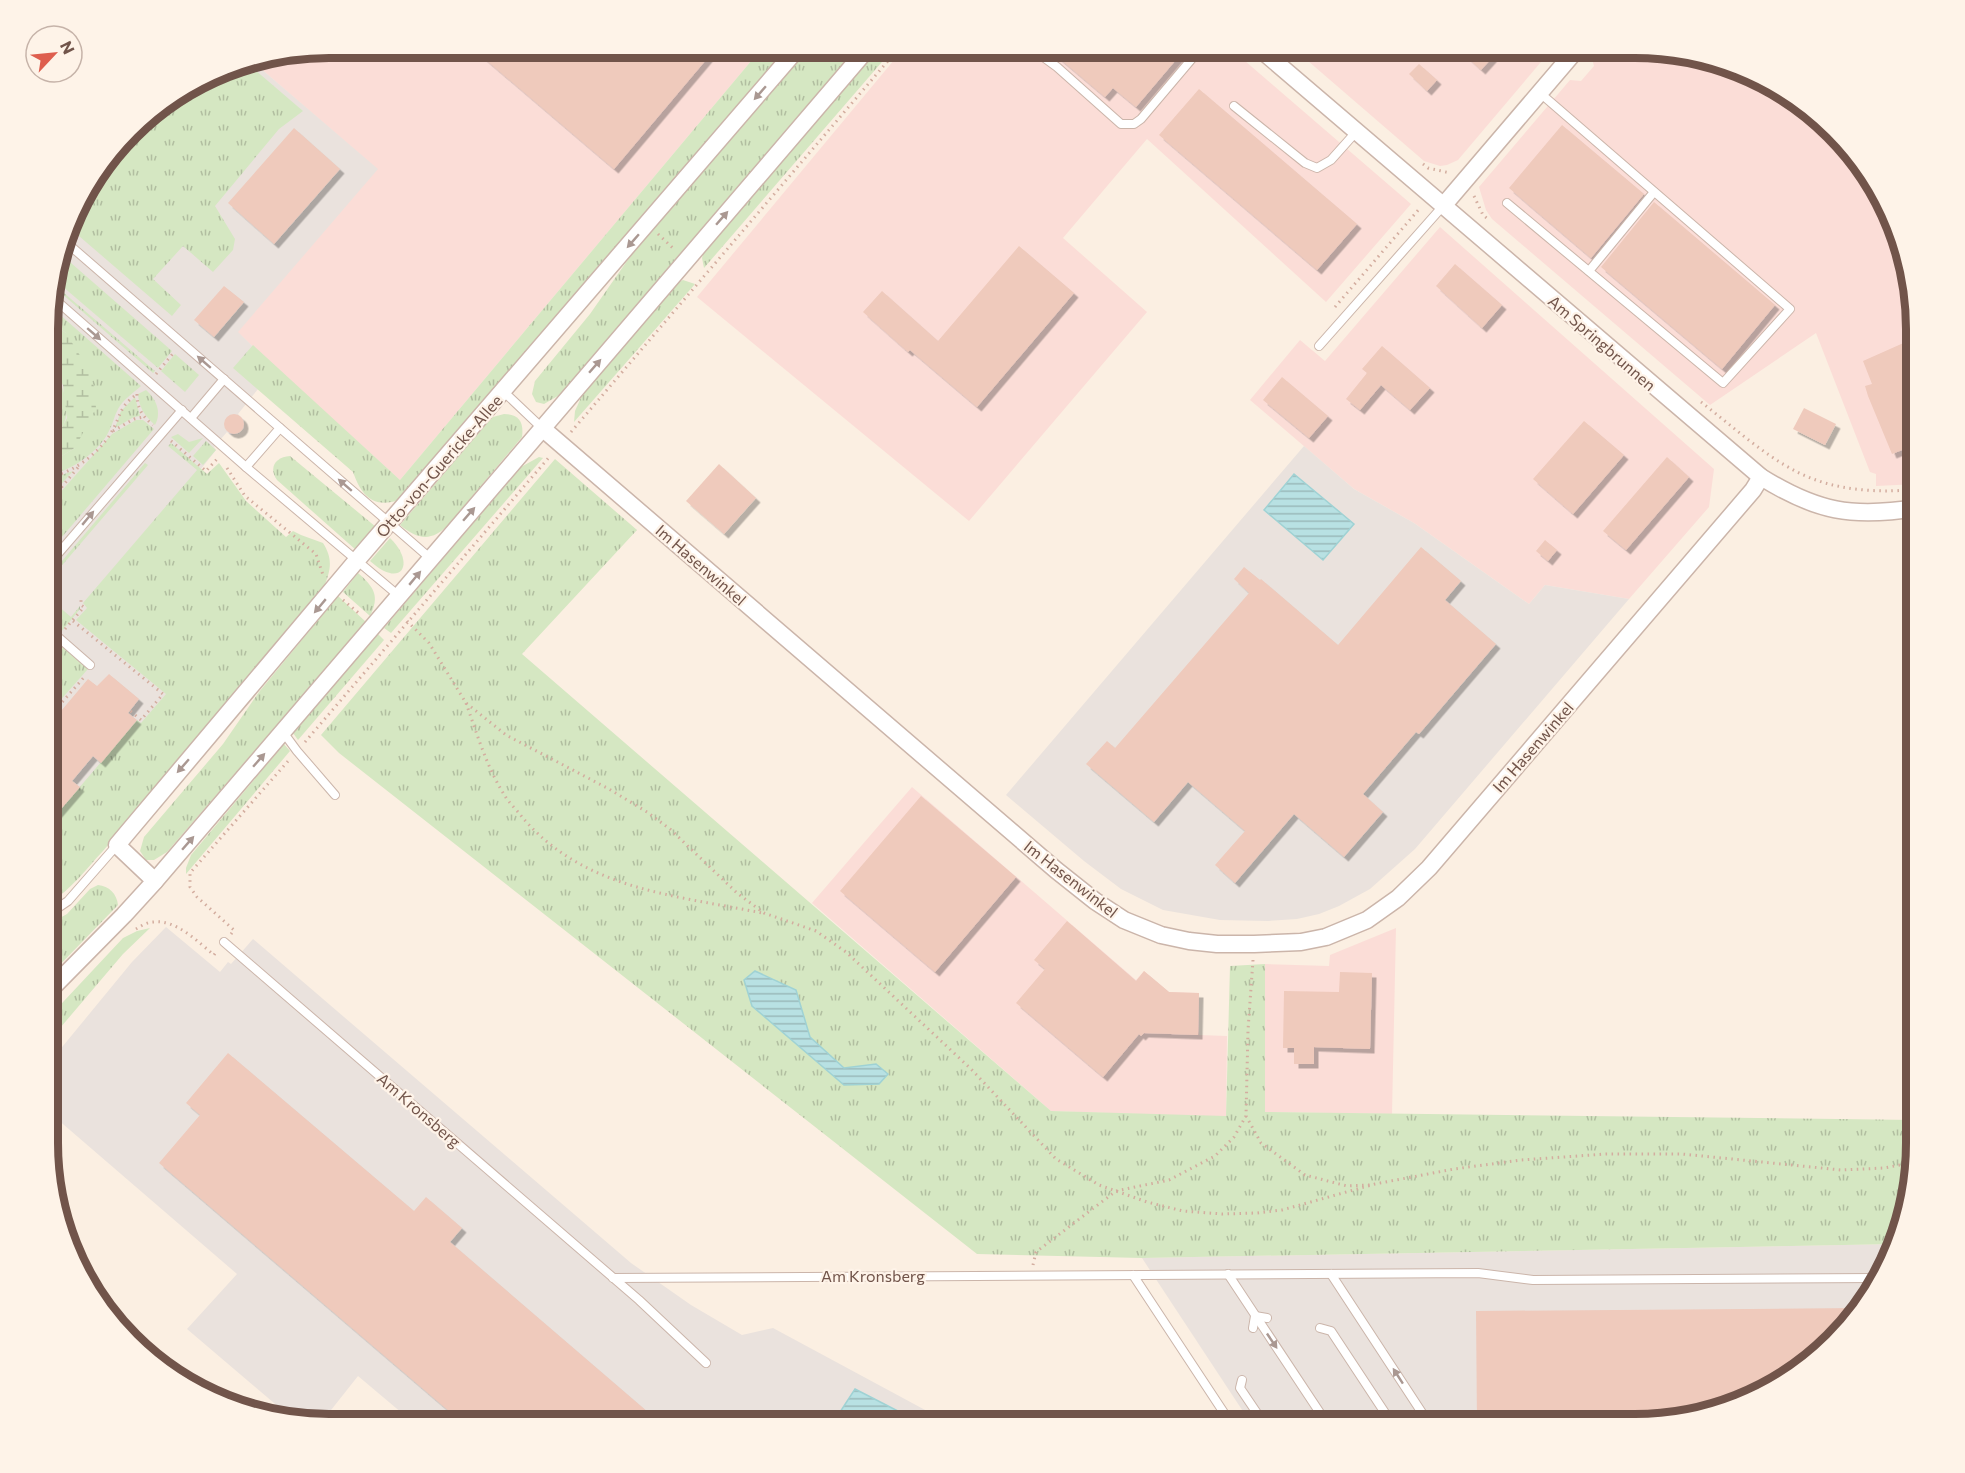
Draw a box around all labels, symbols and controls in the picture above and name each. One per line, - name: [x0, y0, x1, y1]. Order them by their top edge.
- north arrow: [24, 24, 84, 84]
- text: N: [57, 38, 79, 57]
- one-way arrow: [753, 85, 766, 101]
- one-way arrow: [715, 211, 728, 226]
- one-way arrow: [627, 233, 640, 248]
- street label: Am Springbrunnen: [1545, 291, 1660, 394]
- one-way arrow: [86, 327, 101, 340]
- one-way arrow: [197, 356, 212, 369]
- one-way arrow: [589, 358, 602, 374]
- street label: Otto-von-Guericke-Allee: [372, 391, 506, 541]
- one-way arrow: [338, 479, 353, 492]
- one-way arrow: [462, 507, 476, 522]
- one-way arrow: [81, 511, 94, 526]
- street label: Im Hasenwinkel: [652, 520, 750, 609]
- one-way arrow: [408, 571, 421, 586]
- one-way arrow: [314, 598, 327, 613]
- street label: Im Hasenwinkel: [1488, 698, 1577, 796]
- one-way arrow: [252, 753, 265, 768]
- one-way arrow: [177, 758, 190, 774]
- one-way arrow: [181, 836, 194, 851]
- street label: Im Hasenwinkel: [1021, 836, 1122, 921]
- street label: Am Kronsberg: [374, 1068, 465, 1151]
- street label: Am Kronsberg: [821, 1266, 925, 1285]
- one-way arrow: [1266, 1332, 1278, 1348]
- one-way arrow: [1392, 1368, 1403, 1384]

